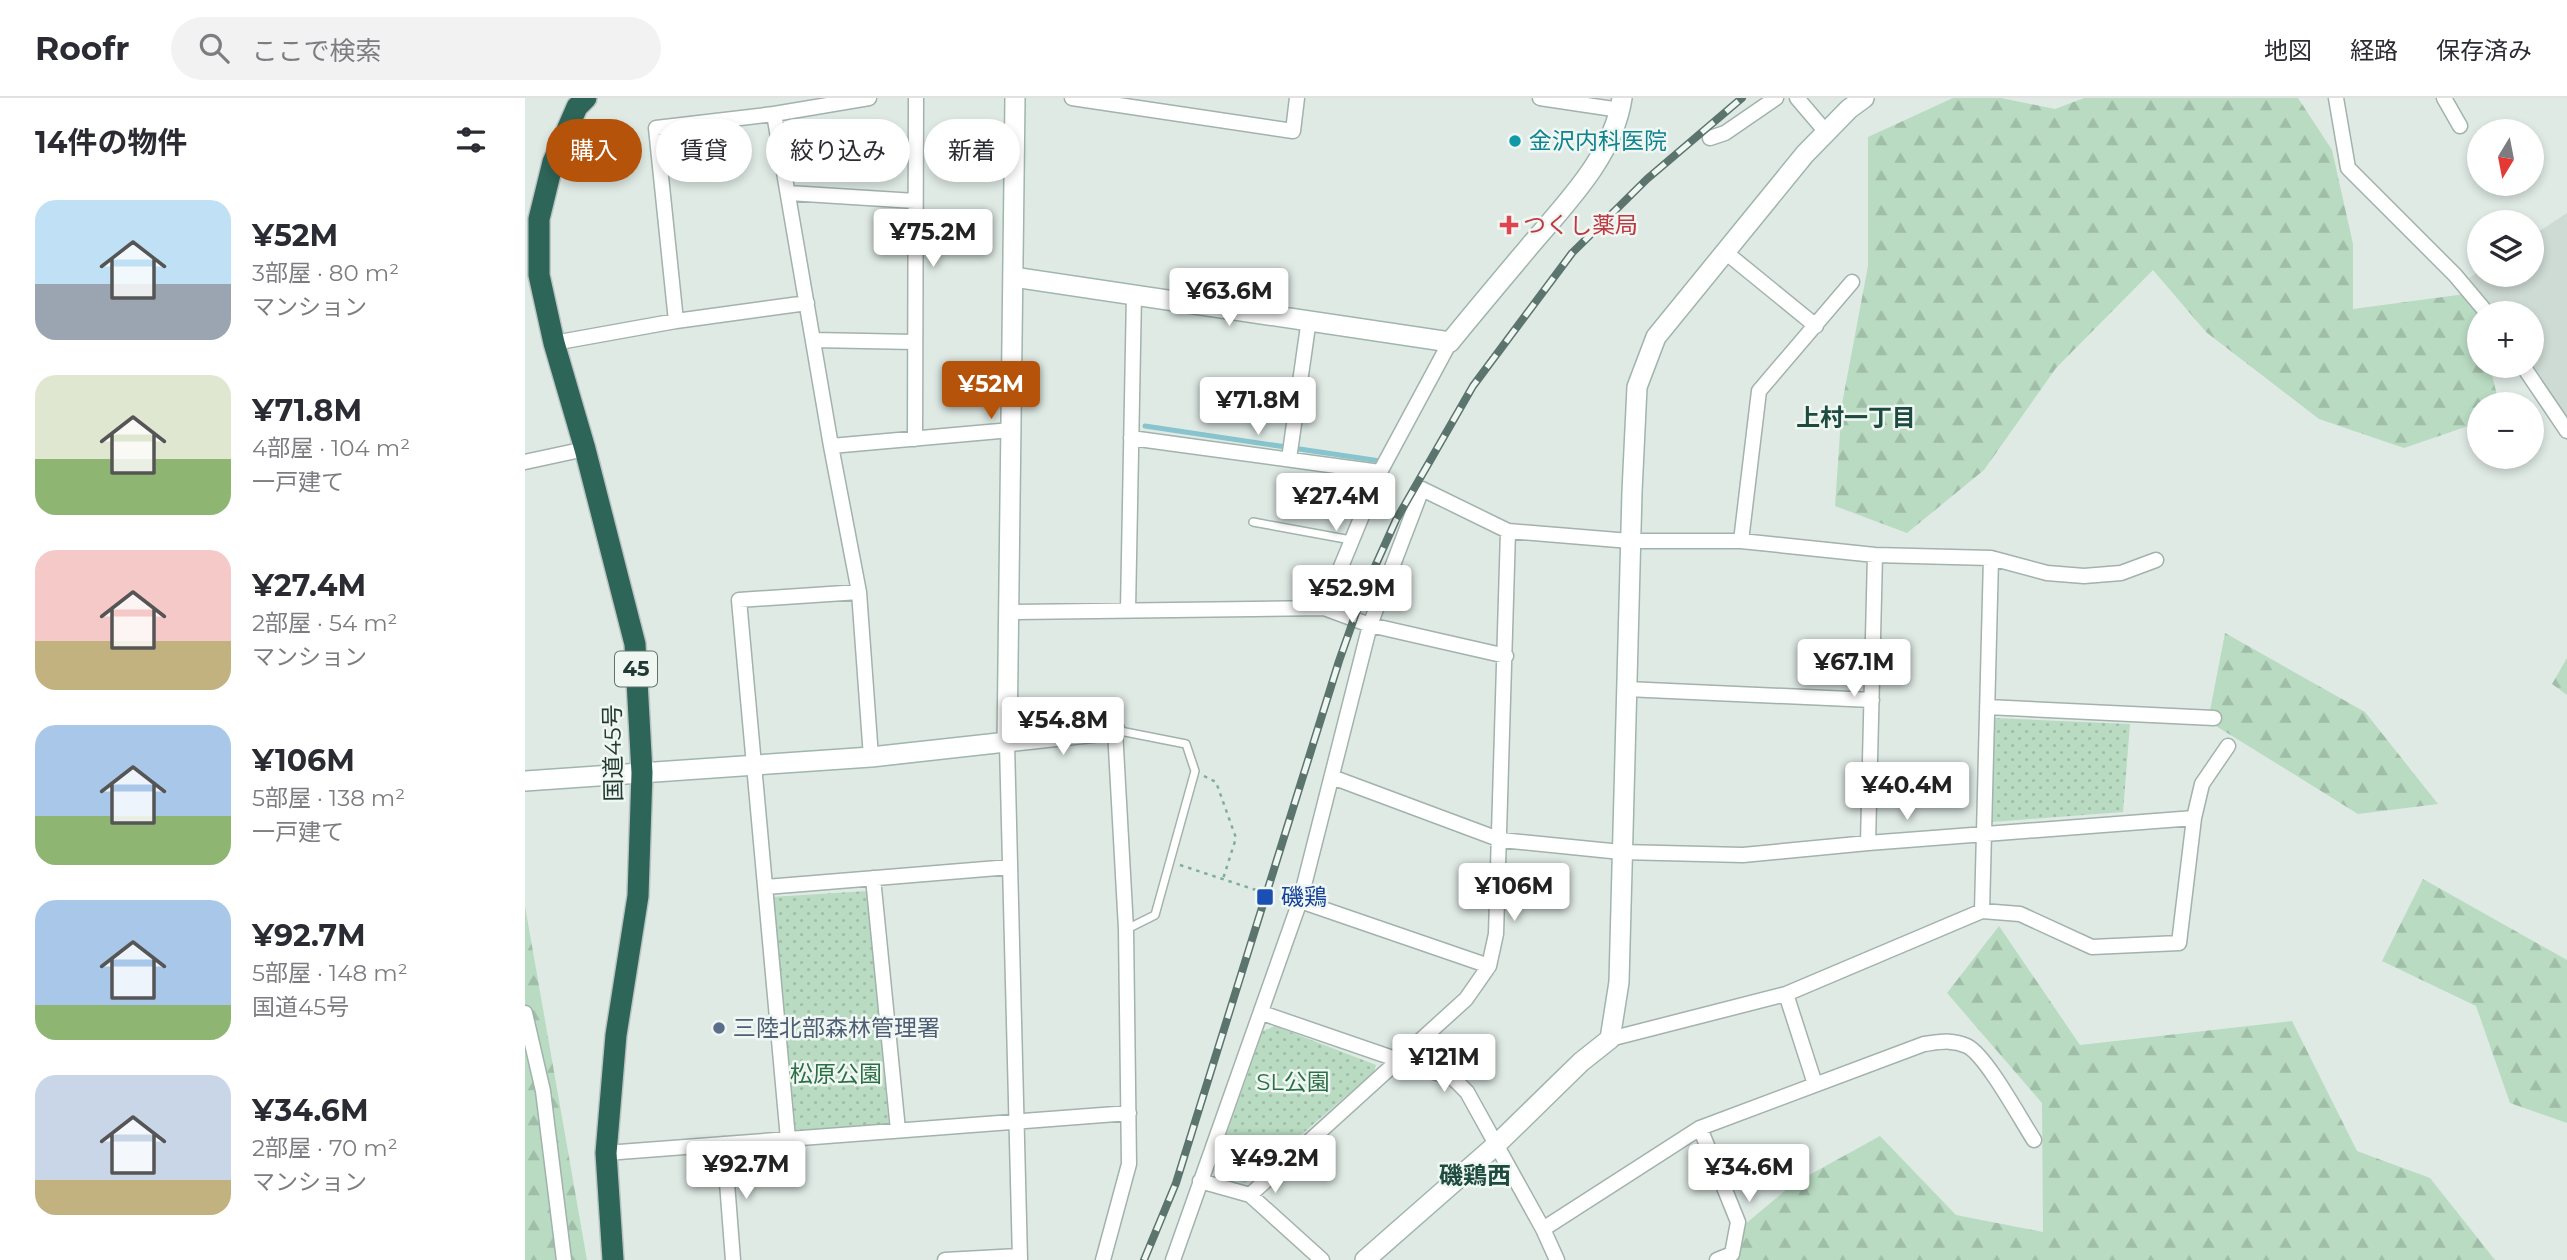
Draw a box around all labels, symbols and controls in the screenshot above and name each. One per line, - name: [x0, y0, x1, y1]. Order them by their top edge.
- search box: [171, 17, 661, 80]
- text: Roofr: [35, 28, 129, 68]
- icon: search: [195, 29, 233, 67]
- text: ここで検索: [251, 35, 382, 67]
- text: 地図: [2264, 36, 2312, 65]
- text: 経路: [2350, 36, 2398, 65]
- text: 保存済み: [2436, 36, 2532, 65]
- chip: 購入: [546, 119, 642, 182]
- chip: 賃貸: [656, 119, 752, 182]
- chip: 絞り込み: [766, 119, 910, 182]
- chip: 新着: [924, 119, 1020, 182]
- north arrow: [2467, 119, 2545, 196]
- map controls: [2467, 119, 2544, 469]
- icon: filters: [452, 121, 490, 159]
- text: 14件の物件: [35, 124, 187, 161]
- place label: 金沢内科医院: [1529, 127, 1667, 155]
- marker: 金沢内科医院: [1507, 133, 1523, 149]
- pin: ¥75.2M: [876, 209, 990, 269]
- button: layers: [2467, 210, 2544, 287]
- place label: つくし薬局: [1523, 211, 1638, 239]
- text: ¥52M: [252, 217, 338, 254]
- marker: つくし薬局: [1501, 217, 1517, 233]
- text: ¥75.2M: [890, 218, 976, 246]
- icon: home: [91, 228, 175, 312]
- text: 3部屋 · 80 m²: [252, 259, 399, 287]
- pin: ¥63.6M: [1172, 268, 1286, 328]
- text: ¥63.6M: [1185, 277, 1273, 305]
- text: マンション: [252, 293, 367, 321]
- button: +: [2467, 301, 2544, 378]
- pin: ¥52M: [950, 362, 1032, 421]
- text: ¥52M: [958, 370, 1024, 398]
- pin: ¥71.8M: [1201, 378, 1315, 437]
- text: ¥71.8M: [1216, 386, 1300, 414]
- text: ¥71.8M: [252, 392, 362, 429]
- button: −: [2467, 392, 2544, 469]
- icon: home: [91, 403, 175, 487]
- district label: 上村一丁目: [1796, 403, 1916, 432]
- text: 4部屋 · 104 m²: [252, 434, 410, 462]
- text: 一戸建て: [252, 468, 344, 496]
- pin: ¥27.4M: [1279, 474, 1393, 533]
- text: ¥27.4M: [1292, 482, 1380, 510]
- pin: ¥52.9M: [1295, 566, 1409, 625]
- text: ¥27.4M: [252, 567, 366, 604]
- text: ¥52.9M: [1309, 574, 1395, 602]
- icon: home: [91, 578, 175, 662]
- text: 2部屋 · 54 m²: [252, 609, 397, 637]
- pin: ¥67.1M: [1797, 640, 1911, 699]
- text: マンション: [252, 643, 367, 671]
- text: ¥67.1M: [1814, 648, 1894, 676]
- road number: 45: [615, 652, 657, 686]
- pin: ¥54.8M: [1006, 698, 1120, 757]
- street label: 国道45号: [598, 704, 628, 802]
- text: ¥54.8M: [1018, 706, 1108, 734]
- text: ¥106M: [252, 742, 355, 779]
- icon: home: [91, 753, 175, 837]
- pin: ¥40.4M: [1850, 762, 1964, 822]
- text: ¥40.4M: [1861, 771, 1953, 799]
- text: 5部屋 · 138 m²: [252, 784, 405, 812]
- text: 一戸建て: [252, 818, 344, 846]
- pin: ¥106M: [1465, 864, 1563, 923]
- text: ¥106M: [1475, 872, 1553, 900]
- place label: 磯鶏: [1281, 883, 1327, 911]
- marker: 磯鶏: [1255, 887, 1275, 907]
- text: ¥92.7M: [252, 917, 366, 954]
- icon: home: [91, 928, 175, 1012]
- text: 5部屋 · 148 m²: [252, 959, 408, 987]
- text: 国道45号: [252, 993, 349, 1021]
- place label: 三陸北部森林管理署: [733, 1014, 940, 1042]
- marker: 三陸北部森林管理署: [711, 1020, 727, 1036]
- pin: ¥121M: [1395, 1034, 1493, 1094]
- text: ¥121M: [1408, 1043, 1480, 1071]
- park label: 松原公園: [790, 1060, 882, 1088]
- park label: SL公園: [1256, 1068, 1330, 1096]
- text: ¥34.6M: [252, 1092, 369, 1129]
- icon: home: [91, 1103, 175, 1187]
- text: 2部屋 · 70 m²: [252, 1134, 398, 1162]
- pin: ¥49.2M: [1218, 1136, 1332, 1195]
- pin: ¥92.7M: [689, 1142, 803, 1201]
- text: ¥49.2M: [1231, 1144, 1319, 1172]
- pin: ¥34.6M: [1692, 1144, 1806, 1204]
- text: ¥92.7M: [702, 1150, 790, 1178]
- text: ¥34.6M: [1704, 1153, 1794, 1181]
- district label: 磯鶏西: [1439, 1161, 1511, 1190]
- text: マンション: [252, 1168, 367, 1196]

